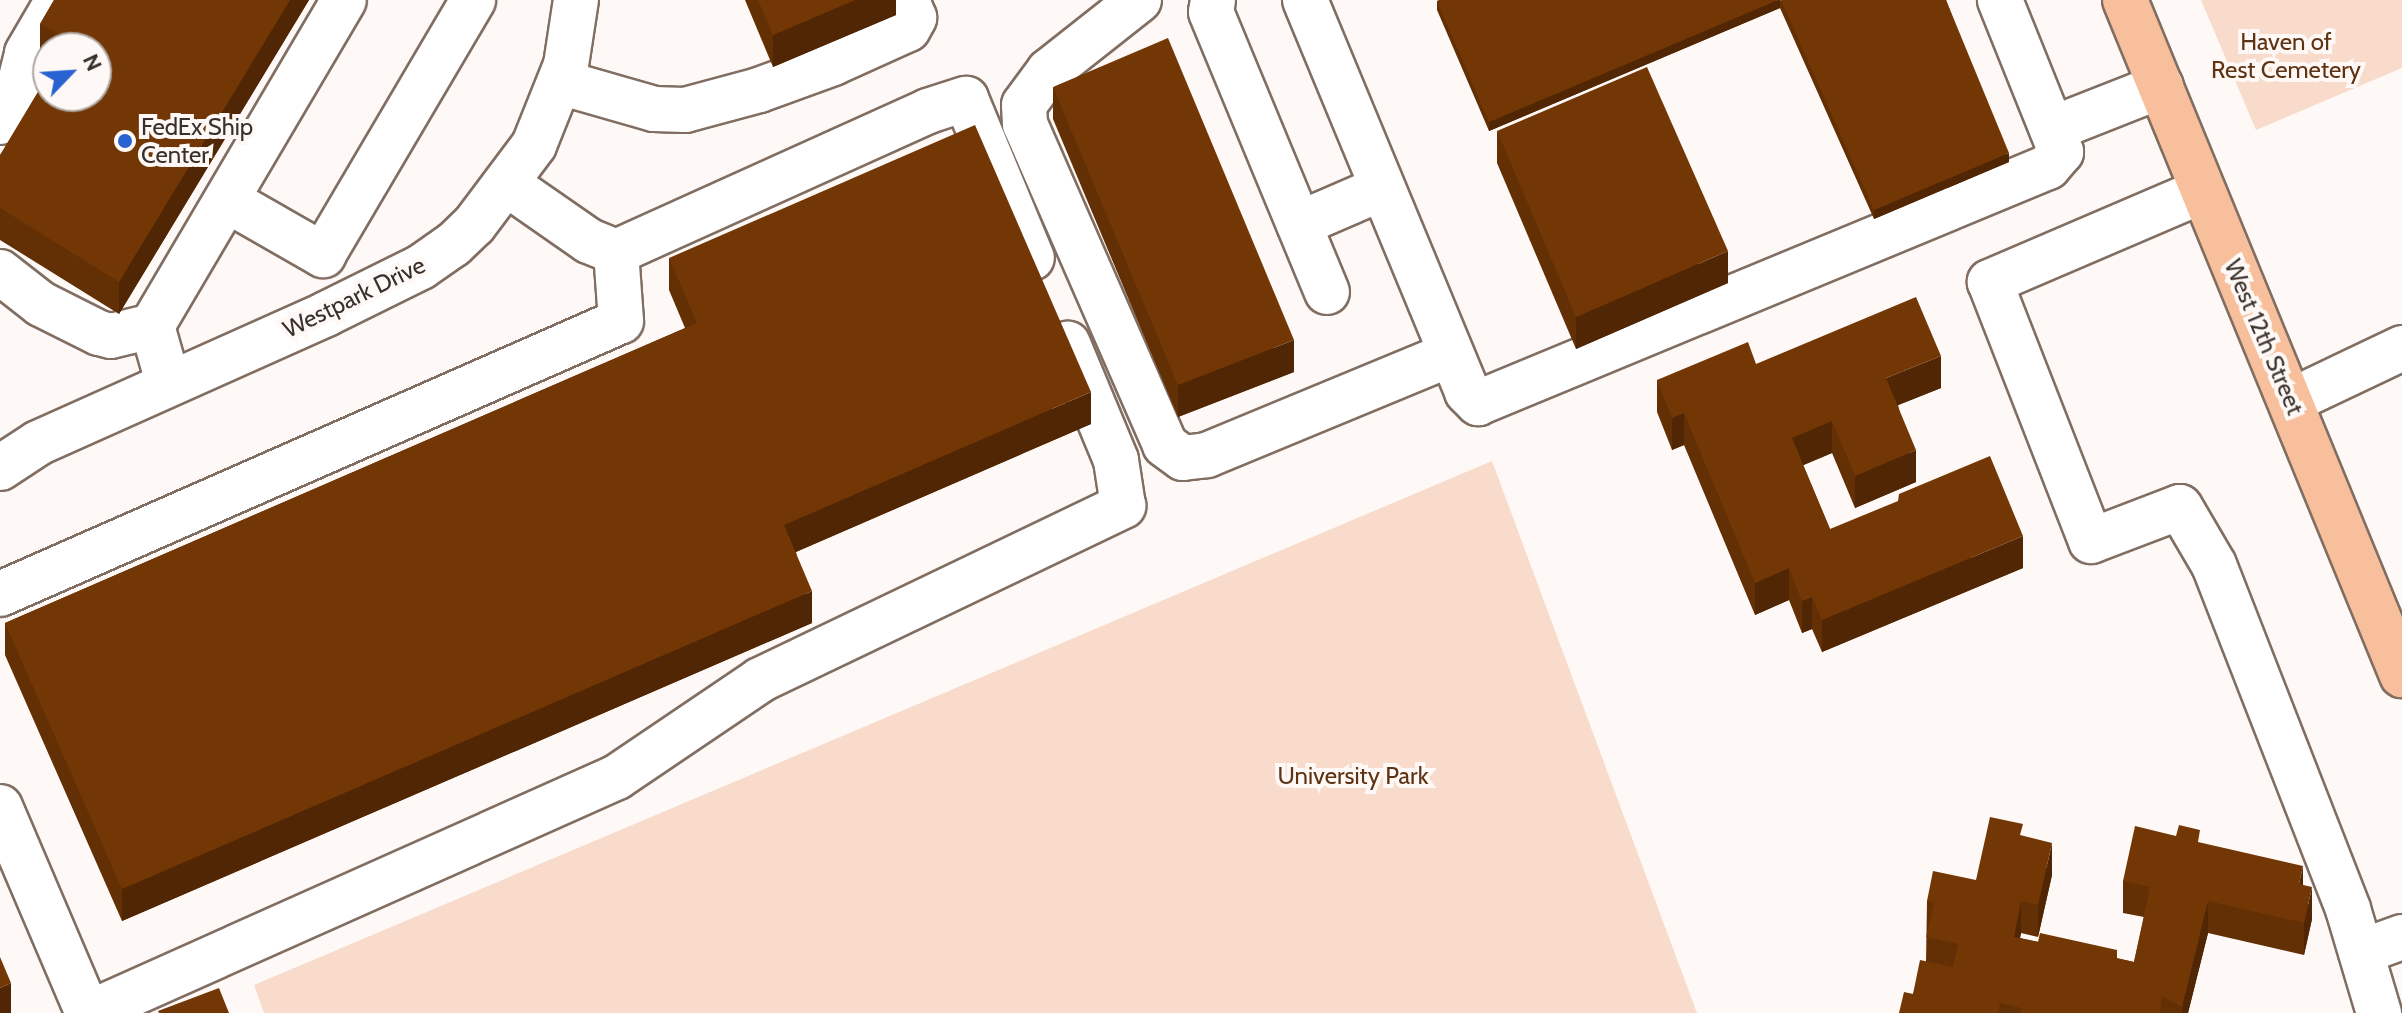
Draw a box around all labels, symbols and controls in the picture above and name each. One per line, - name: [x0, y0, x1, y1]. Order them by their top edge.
- park label: Haven of Rest Cemetery: [2211, 28, 2361, 84]
- north arrow: [32, 32, 112, 112]
- text: N: [77, 50, 108, 75]
- place label: FedEx Ship Center: [141, 113, 253, 169]
- marker: FedEx Ship Center: [116, 132, 134, 150]
- street label: Westpark Drive: [278, 250, 430, 344]
- street label: West 12th Street: [2218, 255, 2310, 419]
- park label: University Park: [1278, 762, 1428, 790]

